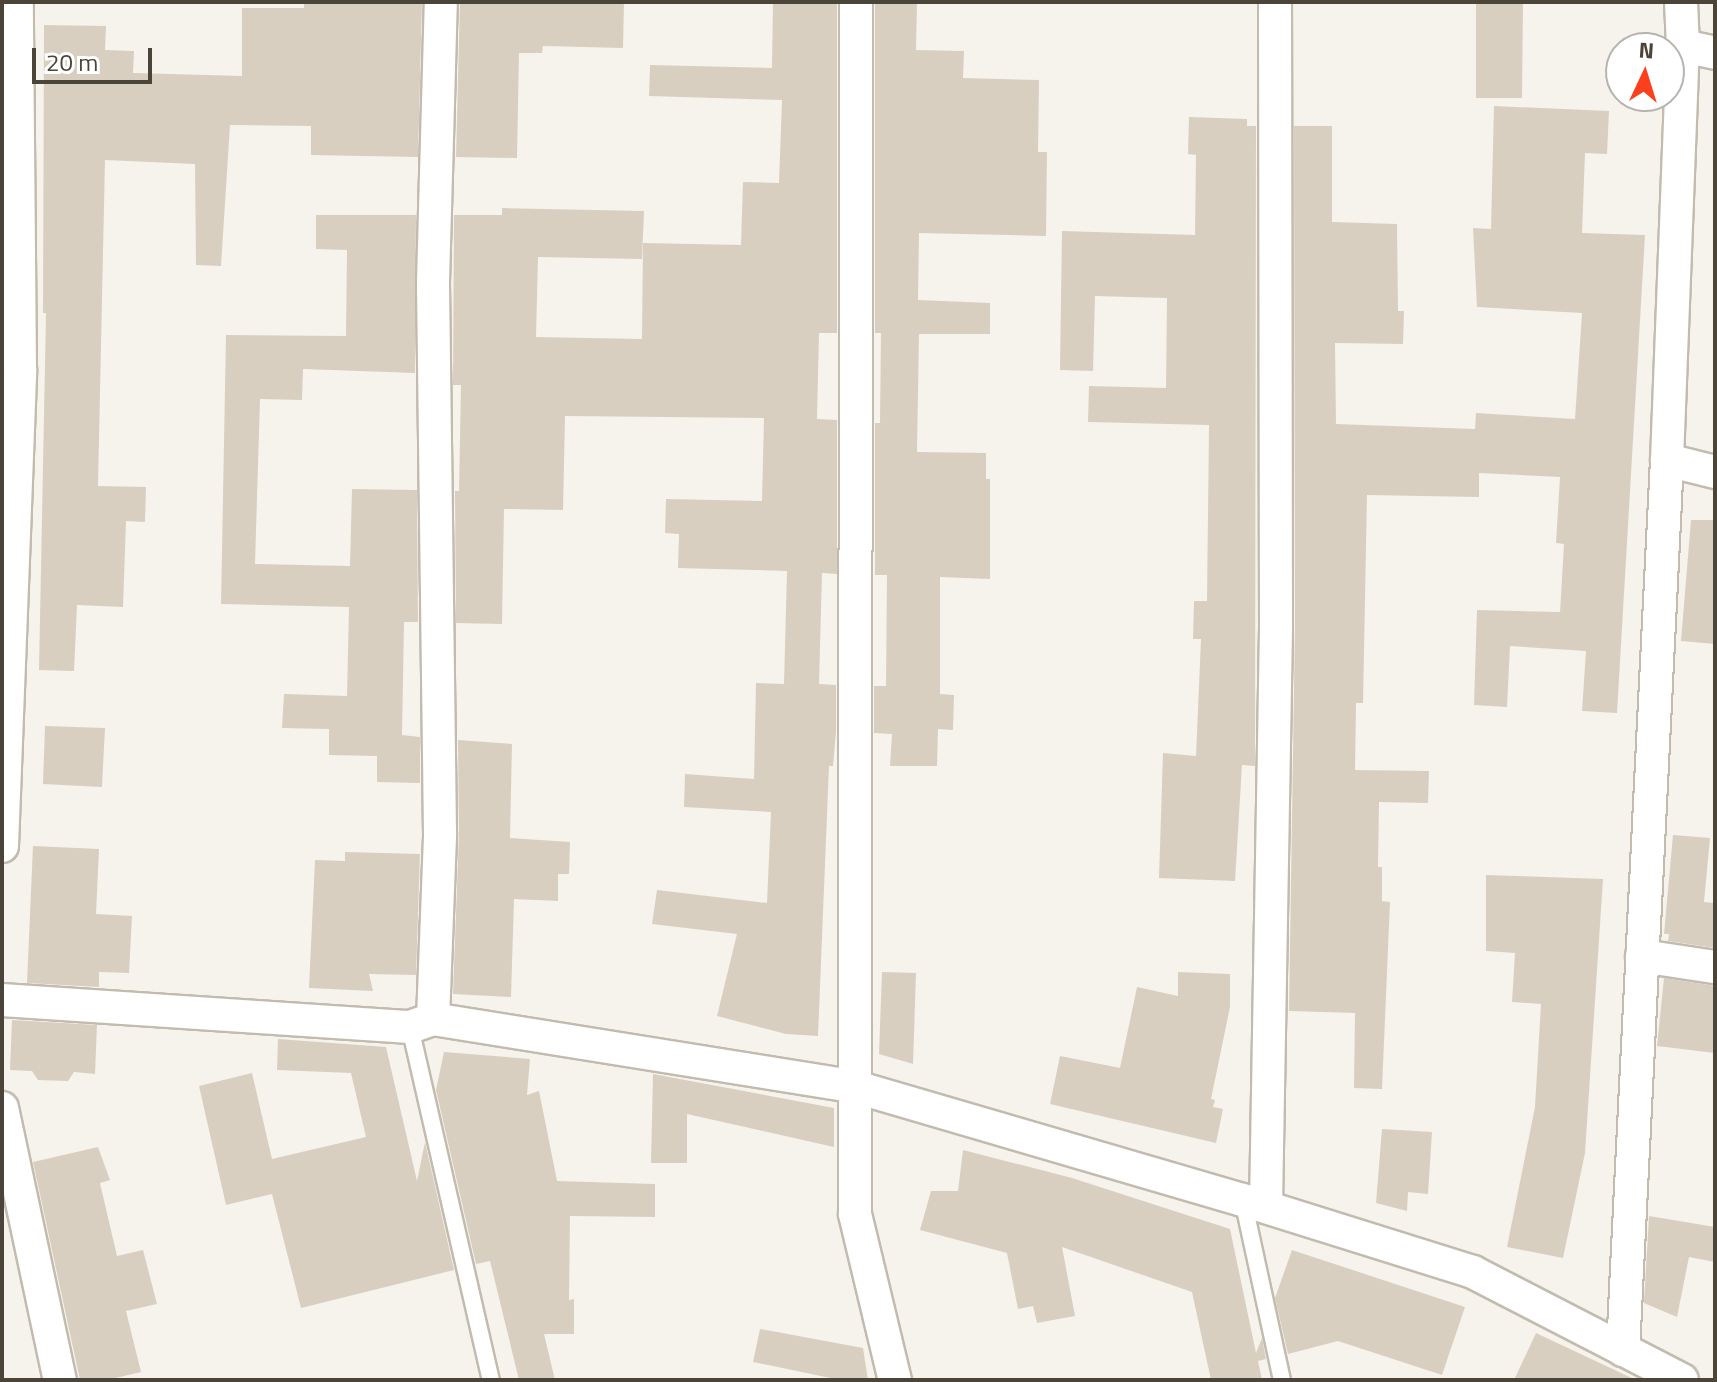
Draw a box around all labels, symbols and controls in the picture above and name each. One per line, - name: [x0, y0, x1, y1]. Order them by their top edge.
- scale bar: [36, 32, 156, 82]
- north arrow: [1605, 32, 1685, 112]
- text: N: [1638, 33, 1655, 68]
- text: 20 m: [46, 44, 98, 80]

